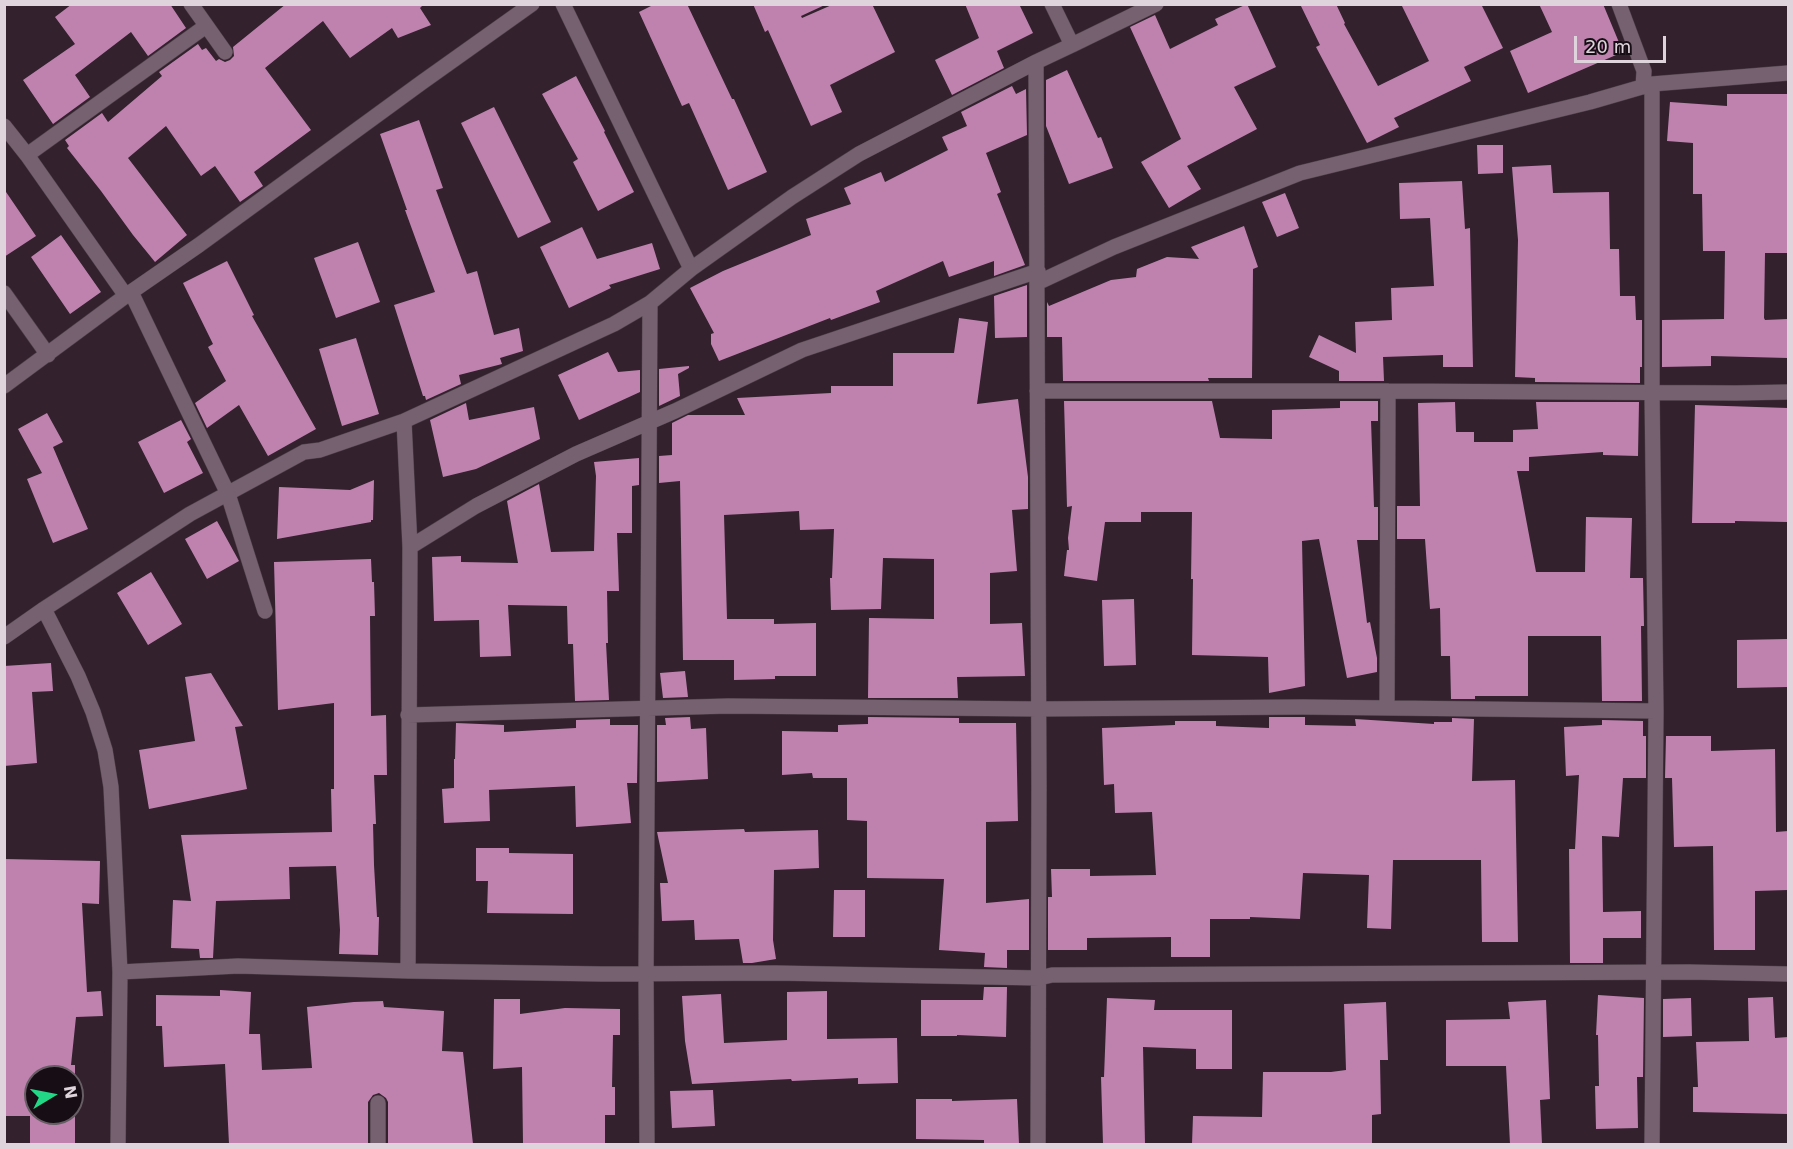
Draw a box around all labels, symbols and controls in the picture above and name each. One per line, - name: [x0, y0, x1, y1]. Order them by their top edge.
- scale bar: [1577, 24, 1668, 62]
- text: 20 m: [1585, 36, 1631, 57]
- north arrow: [24, 1065, 84, 1125]
- text: N: [60, 1084, 81, 1100]

